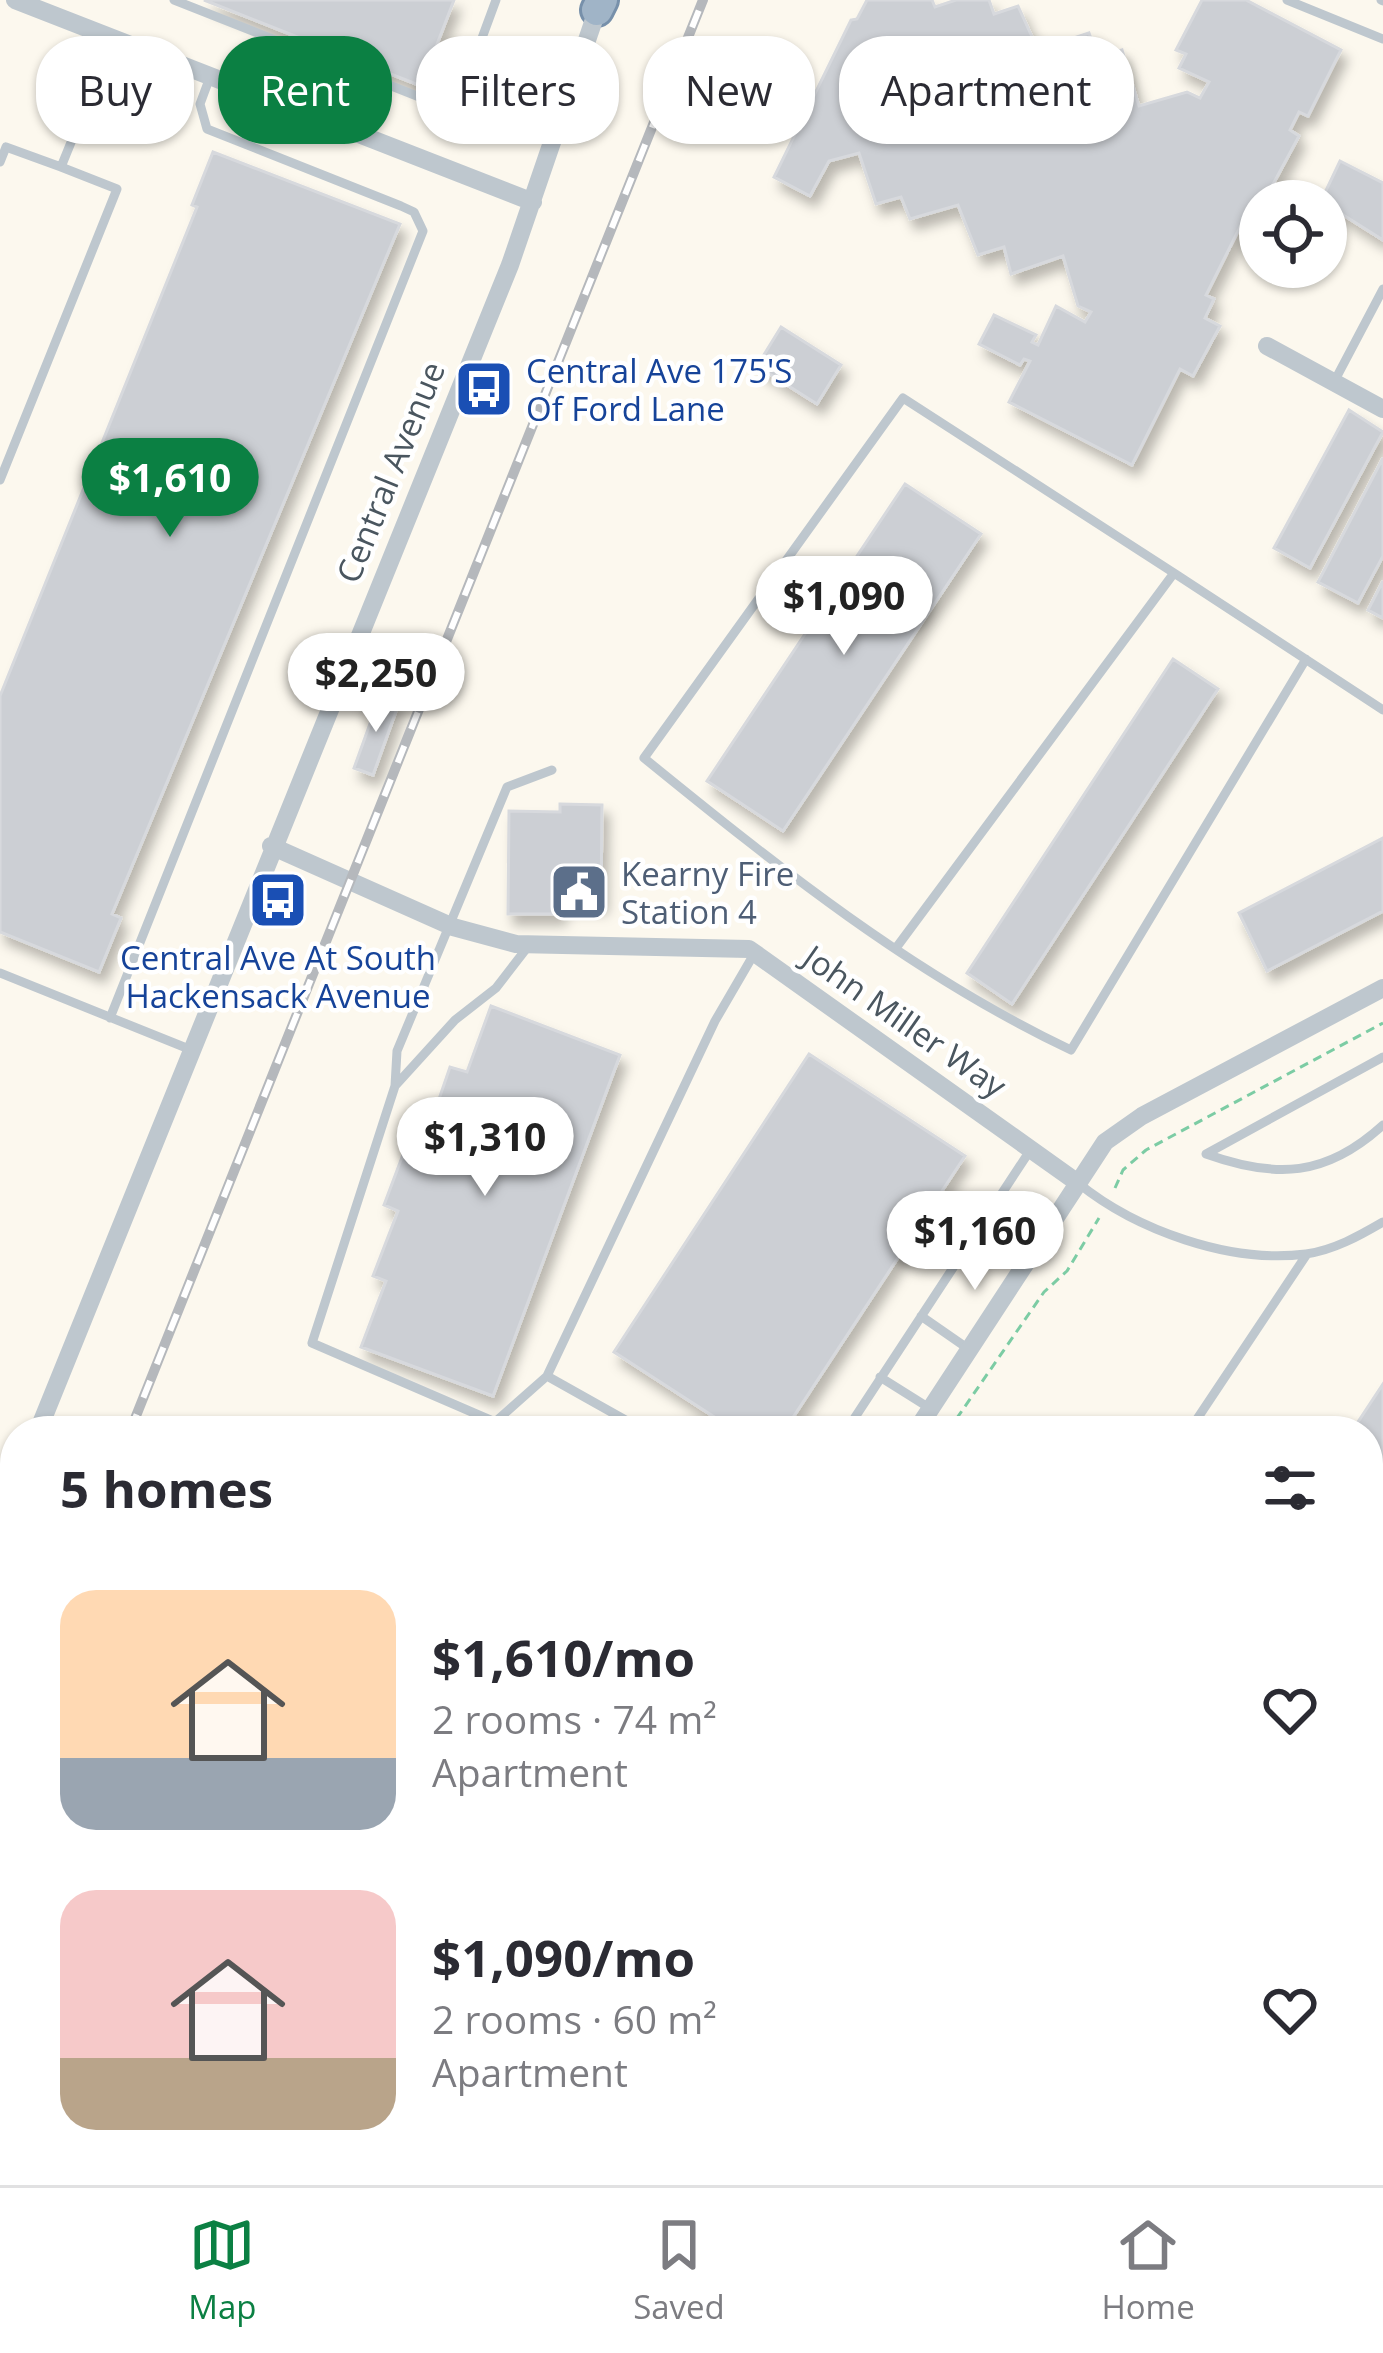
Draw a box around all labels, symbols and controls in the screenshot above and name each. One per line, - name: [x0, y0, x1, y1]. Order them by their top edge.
- chip: Buy: [36, 36, 194, 144]
- chip: Rent: [218, 36, 392, 144]
- chip: Filters: [416, 36, 619, 144]
- chip: New: [643, 36, 815, 144]
- chip: Apartment: [839, 36, 1134, 144]
- map controls: [1239, 180, 1347, 288]
- button: locate: [1239, 180, 1347, 288]
- place label: Central Ave 175'S Of Ford Lane: [526, 348, 792, 431]
- street label: Central Avenue: [325, 355, 455, 589]
- bus stop icon: Central Ave 175'S Of Ford Lane: [453, 358, 515, 420]
- pin: $1,610: [72, 438, 268, 540]
- text: $1,610: [109, 450, 231, 503]
- pin: $1,090: [746, 556, 942, 658]
- text: $1,090: [783, 568, 905, 621]
- pin: $2,250: [278, 633, 474, 735]
- text: $2,250: [315, 645, 437, 698]
- place label: Kearny Fire Station 4: [621, 851, 794, 934]
- public building icon: Kearny Fire Station 4: [548, 861, 610, 923]
- bus stop icon: Central Ave At South Hackensack Avenue: [247, 869, 309, 931]
- street label: John Miller Way: [792, 932, 1016, 1108]
- place label: Central Ave At South Hackensack Avenue: [120, 935, 436, 1018]
- pin: $1,310: [387, 1097, 583, 1199]
- text: $1,310: [424, 1109, 546, 1162]
- pin: $1,160: [877, 1191, 1073, 1293]
- text: $1,160: [914, 1203, 1036, 1256]
- text: 5 homes: [60, 1453, 273, 1523]
- icon: filters: [1257, 1455, 1323, 1521]
- text: $1,610/mo: [432, 1622, 695, 1692]
- icon: home: [156, 1638, 300, 1782]
- icon: heart: [1257, 1677, 1323, 1743]
- text: 2 rooms · 74 m²: [432, 1692, 717, 1745]
- text: Apartment: [432, 1745, 628, 1798]
- text: $1,090/mo: [432, 1922, 695, 1992]
- icon: home: [156, 1938, 300, 2082]
- icon: heart: [1257, 1977, 1323, 2043]
- text: 2 rooms · 60 m²: [432, 1992, 717, 2045]
- text: Apartment: [432, 2045, 628, 2098]
- tab: Map: [188, 2212, 257, 2329]
- tab: Saved: [633, 2212, 725, 2329]
- tab: Home: [1101, 2212, 1195, 2329]

